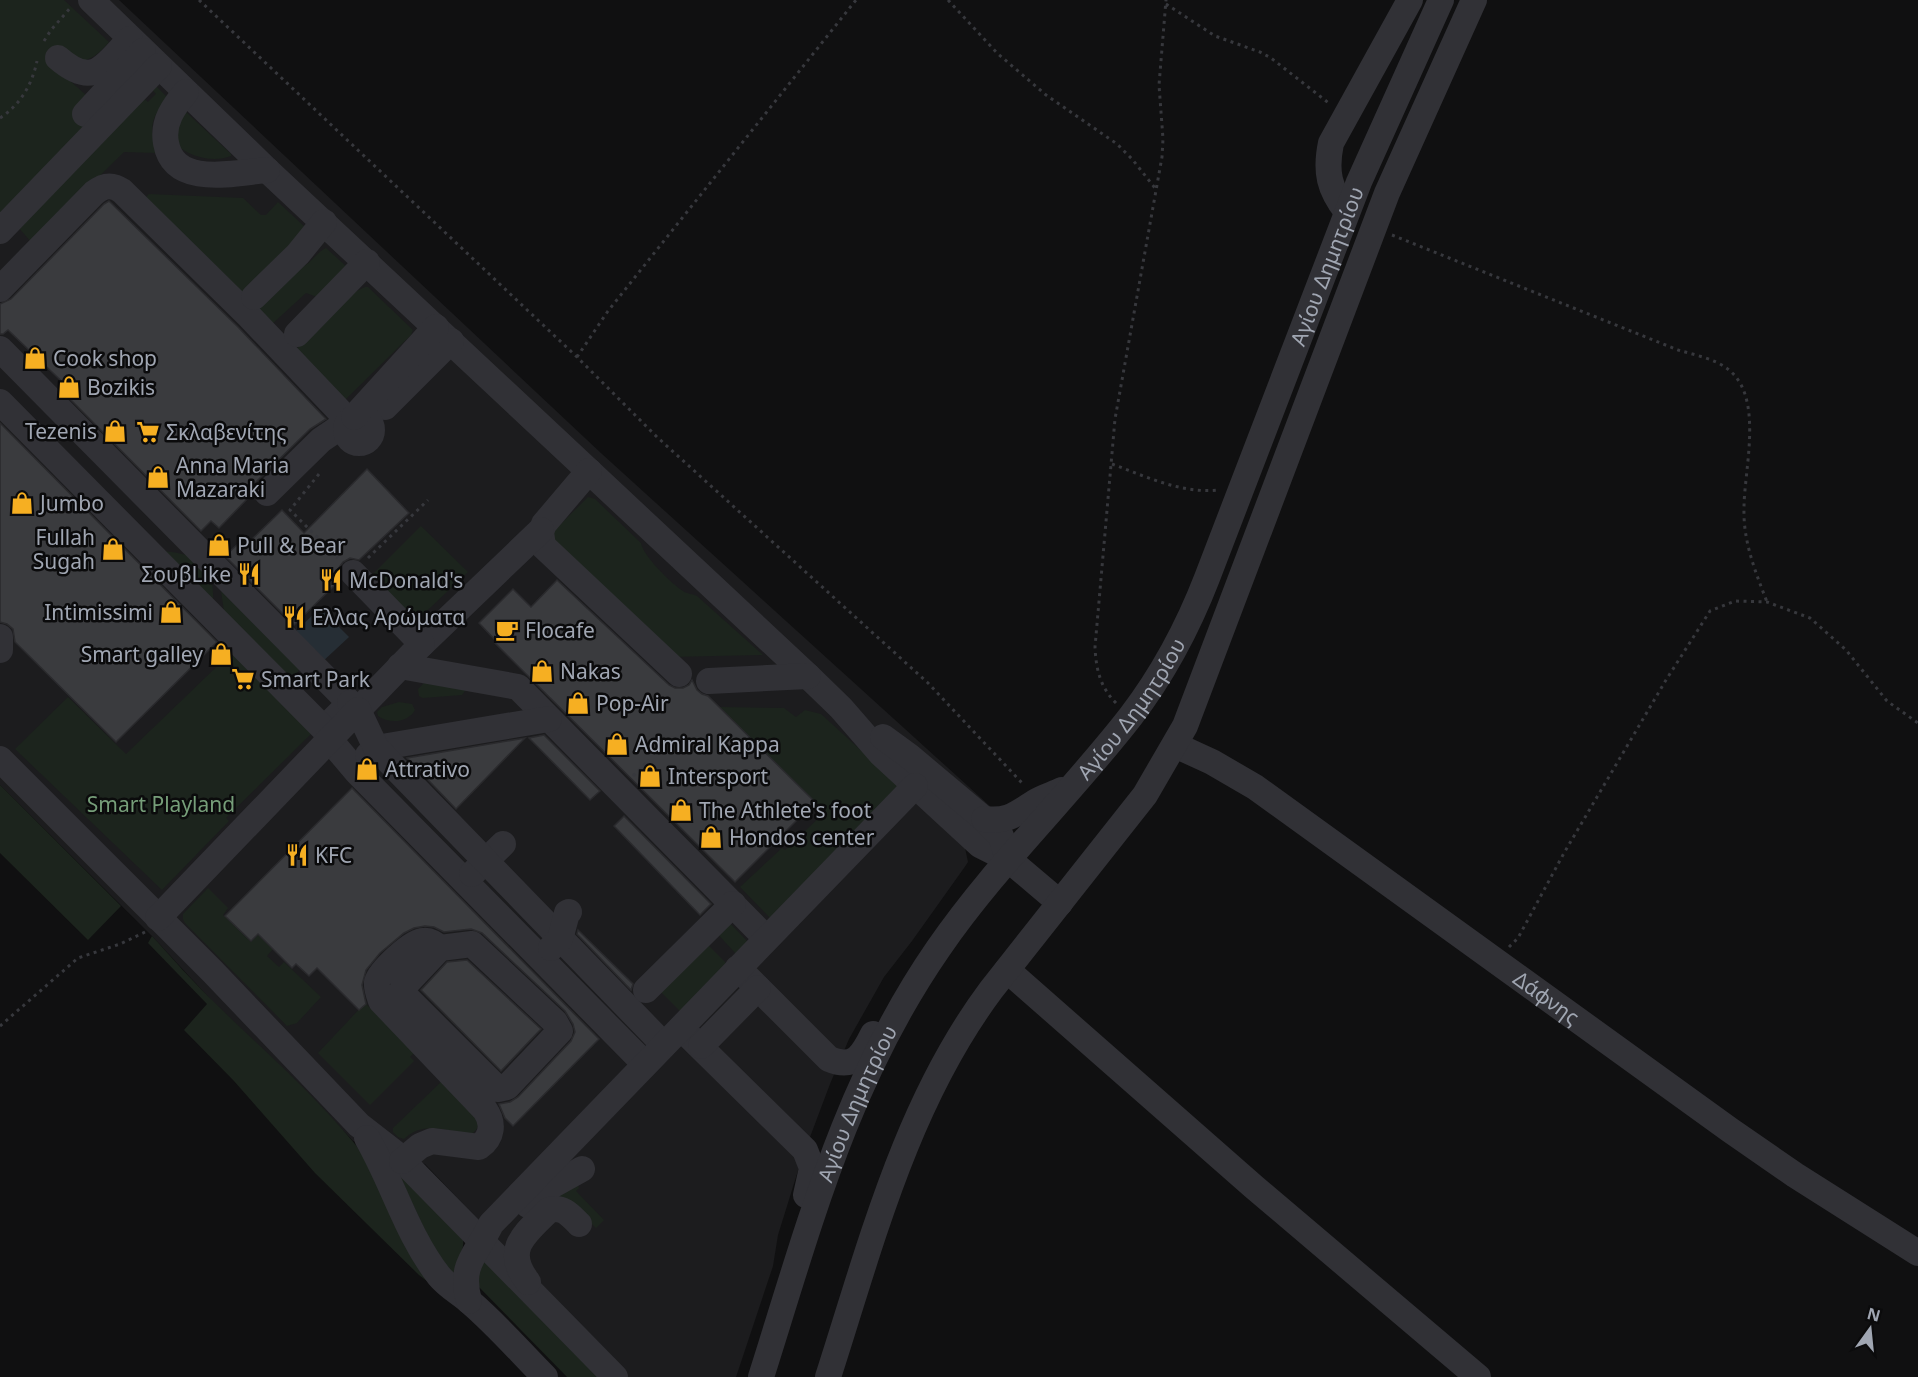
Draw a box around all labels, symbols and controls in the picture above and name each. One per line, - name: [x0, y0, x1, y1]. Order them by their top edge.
- street label: Αγίου Δημητρίου: [1283, 182, 1370, 350]
- place label: Cook shop: [53, 344, 157, 372]
- shop icon: Cook shop: [22, 345, 48, 371]
- place label: Bozikis: [87, 373, 155, 401]
- shop icon: Bozikis: [56, 374, 82, 400]
- place label: Tezenis: [25, 417, 97, 445]
- shop icon: Tezenis: [102, 418, 128, 444]
- place label: Σκλαβενίτης: [166, 418, 286, 446]
- supermarket icon: Σκλαβενίτης: [135, 419, 161, 445]
- place label: Anna Maria Mazaraki: [176, 451, 289, 503]
- shop icon: Anna Maria Mazaraki: [145, 464, 171, 490]
- place label: Jumbo: [38, 489, 104, 517]
- shop icon: Jumbo: [9, 490, 35, 516]
- place label: Fullah Sugah: [33, 523, 95, 575]
- place label: Pull & Bear: [237, 531, 346, 559]
- shop icon: Pull & Bear: [206, 532, 232, 558]
- shop icon: Fullah Sugah: [100, 536, 126, 562]
- place label: ΣουβLike: [141, 560, 231, 588]
- restaurant icon: ΣουβLike: [236, 561, 262, 587]
- place label: McDonald's: [349, 566, 463, 594]
- restaurant icon: McDonald's: [318, 567, 344, 593]
- place label: Intimissimi: [44, 598, 153, 626]
- shop icon: Intimissimi: [158, 599, 184, 625]
- place label: Ελλας Αρώματα: [312, 603, 465, 631]
- restaurant icon: Ελλας Αρώματα: [281, 604, 307, 630]
- place label: Flocafe: [525, 616, 595, 644]
- cafe icon: Flocafe: [494, 617, 520, 643]
- street label: Αγίου Δημητρίου: [1071, 633, 1192, 785]
- place label: Smart galley: [81, 640, 203, 668]
- shop icon: Smart galley: [208, 641, 234, 667]
- place label: Nakas: [560, 657, 621, 685]
- shop icon: Nakas: [529, 658, 555, 684]
- place label: Smart Park: [261, 665, 371, 693]
- supermarket icon: Smart Park: [230, 666, 256, 692]
- place label: Pop-Air: [596, 689, 669, 717]
- shop icon: Pop-Air: [565, 690, 591, 716]
- place label: Admiral Kappa: [635, 730, 780, 758]
- shop icon: Admiral Kappa: [604, 731, 630, 757]
- place label: Attrativo: [385, 755, 470, 783]
- shop icon: Attrativo: [354, 756, 380, 782]
- place label: Intersport: [668, 762, 769, 790]
- shop icon: Intersport: [637, 763, 663, 789]
- park label: Smart Playland: [87, 790, 235, 818]
- place label: The Athlete's foot: [699, 796, 872, 824]
- shop icon: The Athlete's foot: [668, 797, 694, 823]
- place label: Hondos center: [729, 823, 875, 851]
- shop icon: Hondos center: [698, 824, 724, 850]
- place label: KFC: [315, 841, 352, 869]
- restaurant icon: KFC: [284, 842, 310, 868]
- street label: Δάφνης: [1508, 964, 1585, 1031]
- street label: Αγίου Δημητρίου: [811, 1020, 903, 1186]
- north arrow: [1840, 1299, 1900, 1359]
- text: N: [1865, 1302, 1883, 1327]

